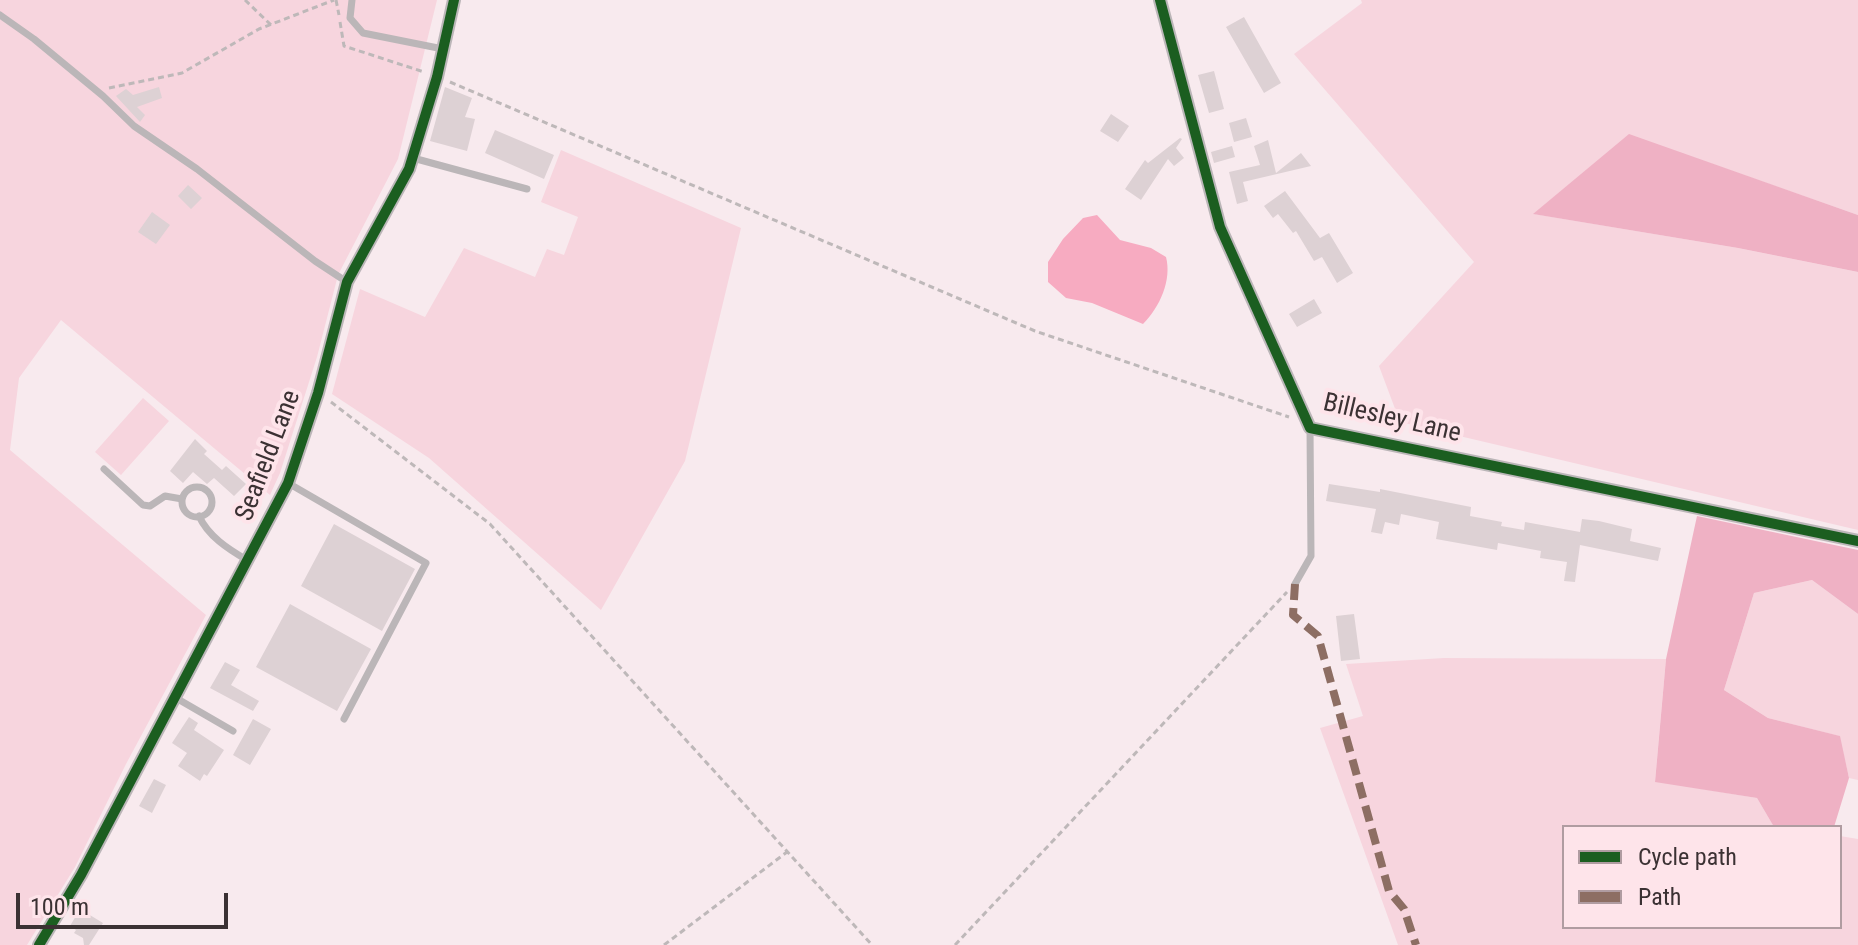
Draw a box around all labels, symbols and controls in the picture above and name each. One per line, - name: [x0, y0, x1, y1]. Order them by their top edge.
- street label: Seafield Lane: [230, 386, 308, 526]
- street label: Billesley Lane: [1320, 388, 1464, 450]
- legend: [1562, 825, 1842, 929]
- text: Cycle path: [1638, 843, 1737, 871]
- scale bar: [20, 877, 232, 927]
- text: Path: [1638, 883, 1681, 911]
- text: 100 m: [30, 893, 89, 921]

